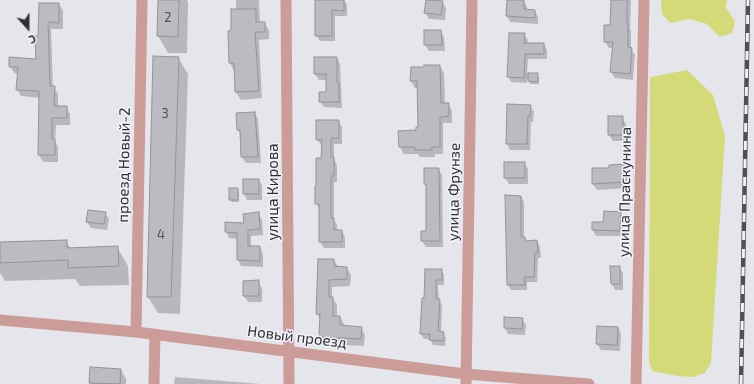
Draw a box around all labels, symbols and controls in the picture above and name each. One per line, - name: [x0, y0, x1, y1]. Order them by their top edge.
- north arrow: [8, 8, 48, 48]
- house number: 2: [164, 10, 172, 26]
- text: С: [27, 32, 38, 47]
- house number: 3: [161, 106, 169, 122]
- street label: проезд Новый-2: [114, 107, 134, 223]
- street label: улица Праскунина: [615, 127, 635, 257]
- street label: улица Фрунзе: [444, 143, 464, 241]
- street label: улица Кирова: [264, 144, 282, 240]
- house number: 4: [157, 227, 165, 243]
- street label: Новый проезд: [246, 322, 348, 352]

